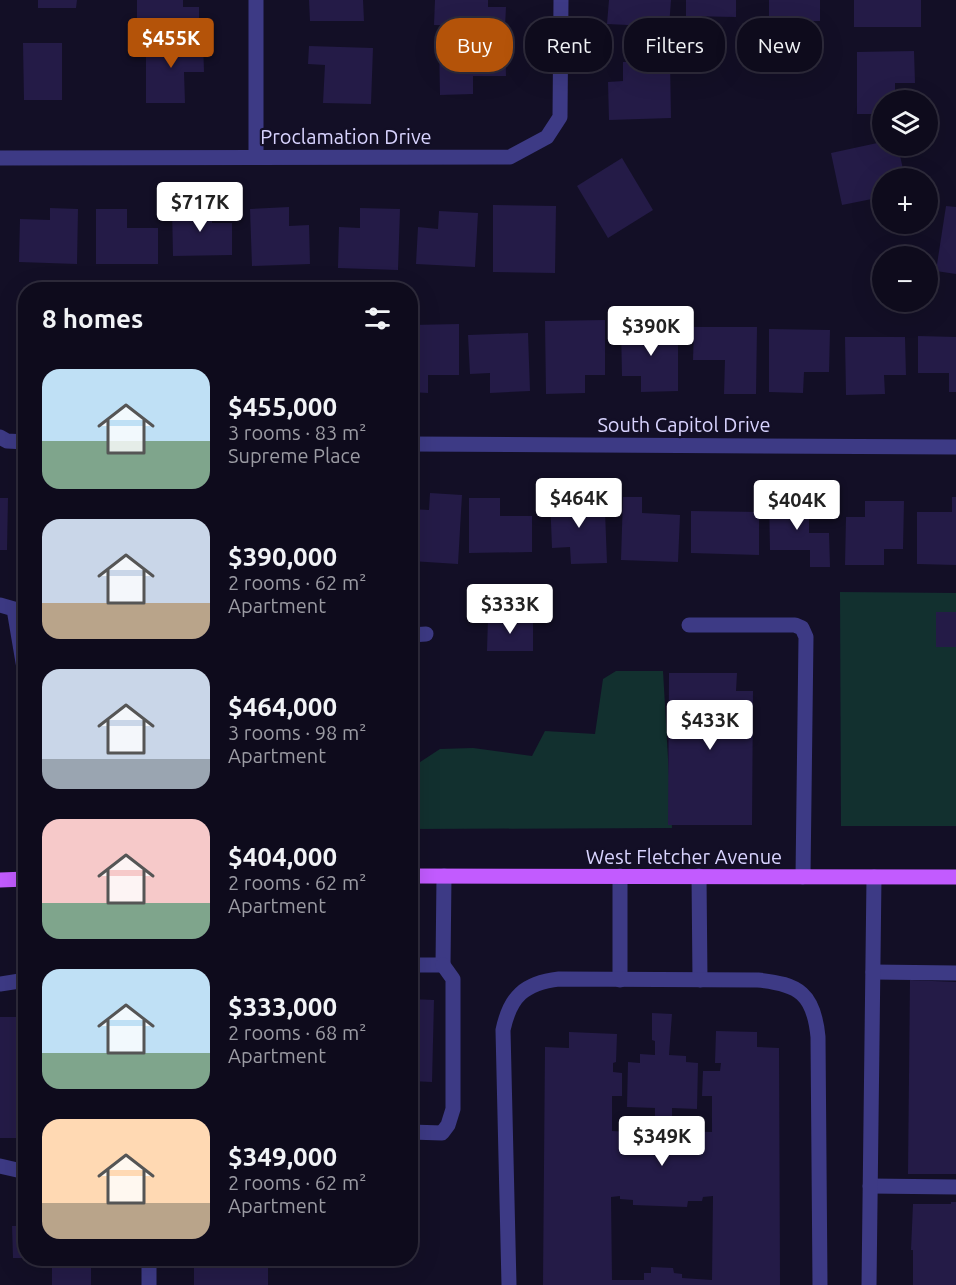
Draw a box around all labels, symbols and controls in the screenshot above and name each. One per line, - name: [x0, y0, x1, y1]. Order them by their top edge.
- pin: $455K: [129, 18, 213, 69]
- chip: Buy: [436, 18, 513, 72]
- chip: Rent: [525, 18, 612, 72]
- chip: Filters: [624, 18, 725, 72]
- chip: New: [737, 18, 822, 72]
- text: $455K: [142, 26, 200, 49]
- map controls: [872, 90, 938, 312]
- button: layers: [872, 90, 938, 156]
- street label: Proclamation Drive: [260, 125, 432, 148]
- button: +: [872, 168, 938, 234]
- pin: $717K: [158, 182, 242, 233]
- text: $717K: [171, 190, 229, 213]
- button: −: [872, 246, 938, 312]
- icon: filters: [361, 302, 394, 335]
- text: 8 homes: [42, 304, 143, 333]
- pin: $390K: [609, 306, 693, 357]
- text: $390K: [622, 314, 680, 337]
- text: $455,000: [228, 392, 337, 421]
- icon: home: [90, 393, 162, 465]
- street label: South Capitol Drive: [597, 413, 771, 436]
- text: 3 rooms · 83 m²: [228, 421, 366, 444]
- text: Supreme Place: [228, 444, 361, 467]
- pin: $464K: [537, 478, 621, 529]
- pin: $404K: [755, 480, 839, 531]
- text: $464K: [550, 486, 608, 509]
- text: $404K: [768, 488, 826, 511]
- text: $390,000: [228, 542, 337, 571]
- icon: home: [90, 543, 162, 615]
- text: 2 rooms · 62 m²: [228, 571, 366, 594]
- pin: $333K: [468, 584, 552, 635]
- text: $333K: [481, 592, 539, 615]
- text: Apartment: [228, 594, 326, 617]
- text: $464,000: [228, 692, 337, 721]
- icon: home: [90, 693, 162, 765]
- pin: $433K: [668, 700, 752, 751]
- text: $433K: [681, 708, 739, 731]
- text: 3 rooms · 98 m²: [228, 721, 366, 744]
- text: Apartment: [228, 744, 326, 767]
- text: $404,000: [228, 842, 337, 871]
- icon: home: [90, 843, 162, 915]
- street label: West Fletcher Avenue: [586, 845, 782, 868]
- text: 2 rooms · 62 m²: [228, 871, 366, 894]
- text: Apartment: [228, 894, 326, 917]
- text: $333,000: [228, 992, 337, 1021]
- icon: home: [90, 993, 162, 1065]
- text: 2 rooms · 68 m²: [228, 1021, 366, 1044]
- text: Apartment: [228, 1044, 326, 1067]
- pin: $349K: [620, 1116, 704, 1167]
- text: $349K: [633, 1124, 691, 1147]
- text: $349,000: [228, 1142, 337, 1171]
- icon: home: [90, 1143, 162, 1215]
- text: 2 rooms · 62 m²: [228, 1171, 366, 1194]
- text: Apartment: [228, 1194, 326, 1217]

